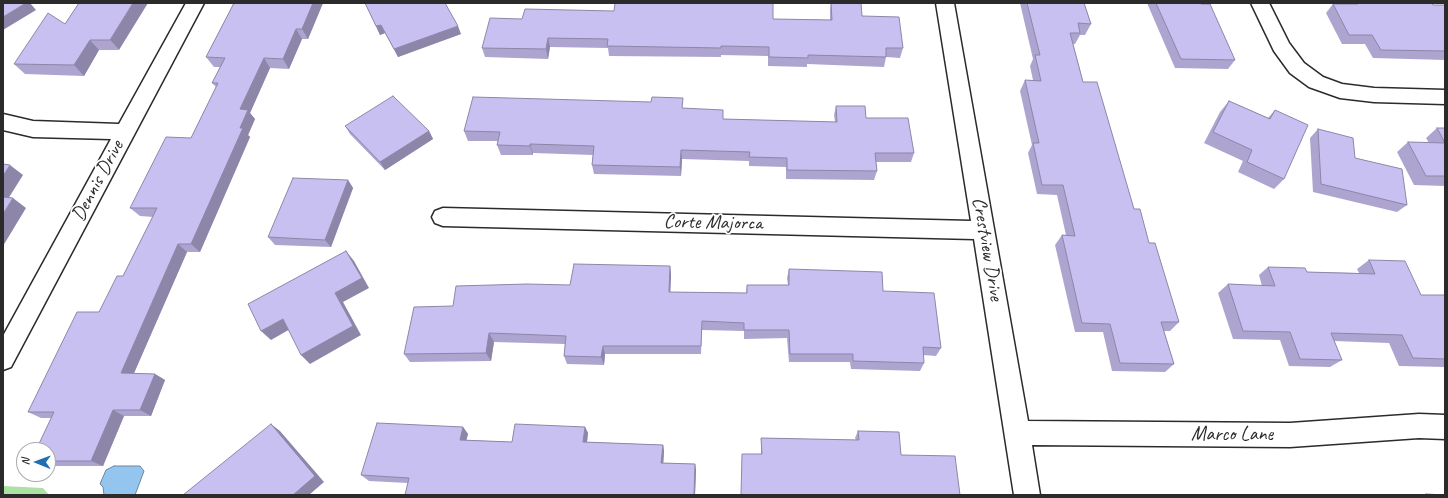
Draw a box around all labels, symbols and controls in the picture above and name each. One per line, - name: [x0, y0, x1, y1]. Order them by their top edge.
- street label: Dennis Drive: [67, 137, 129, 225]
- street label: Crestview Drive: [966, 195, 1008, 303]
- street label: Corte Majorca: [663, 210, 763, 236]
- street label: Marco Lane: [1191, 423, 1273, 447]
- north arrow: [16, 442, 56, 482]
- text: N: [18, 458, 32, 465]

